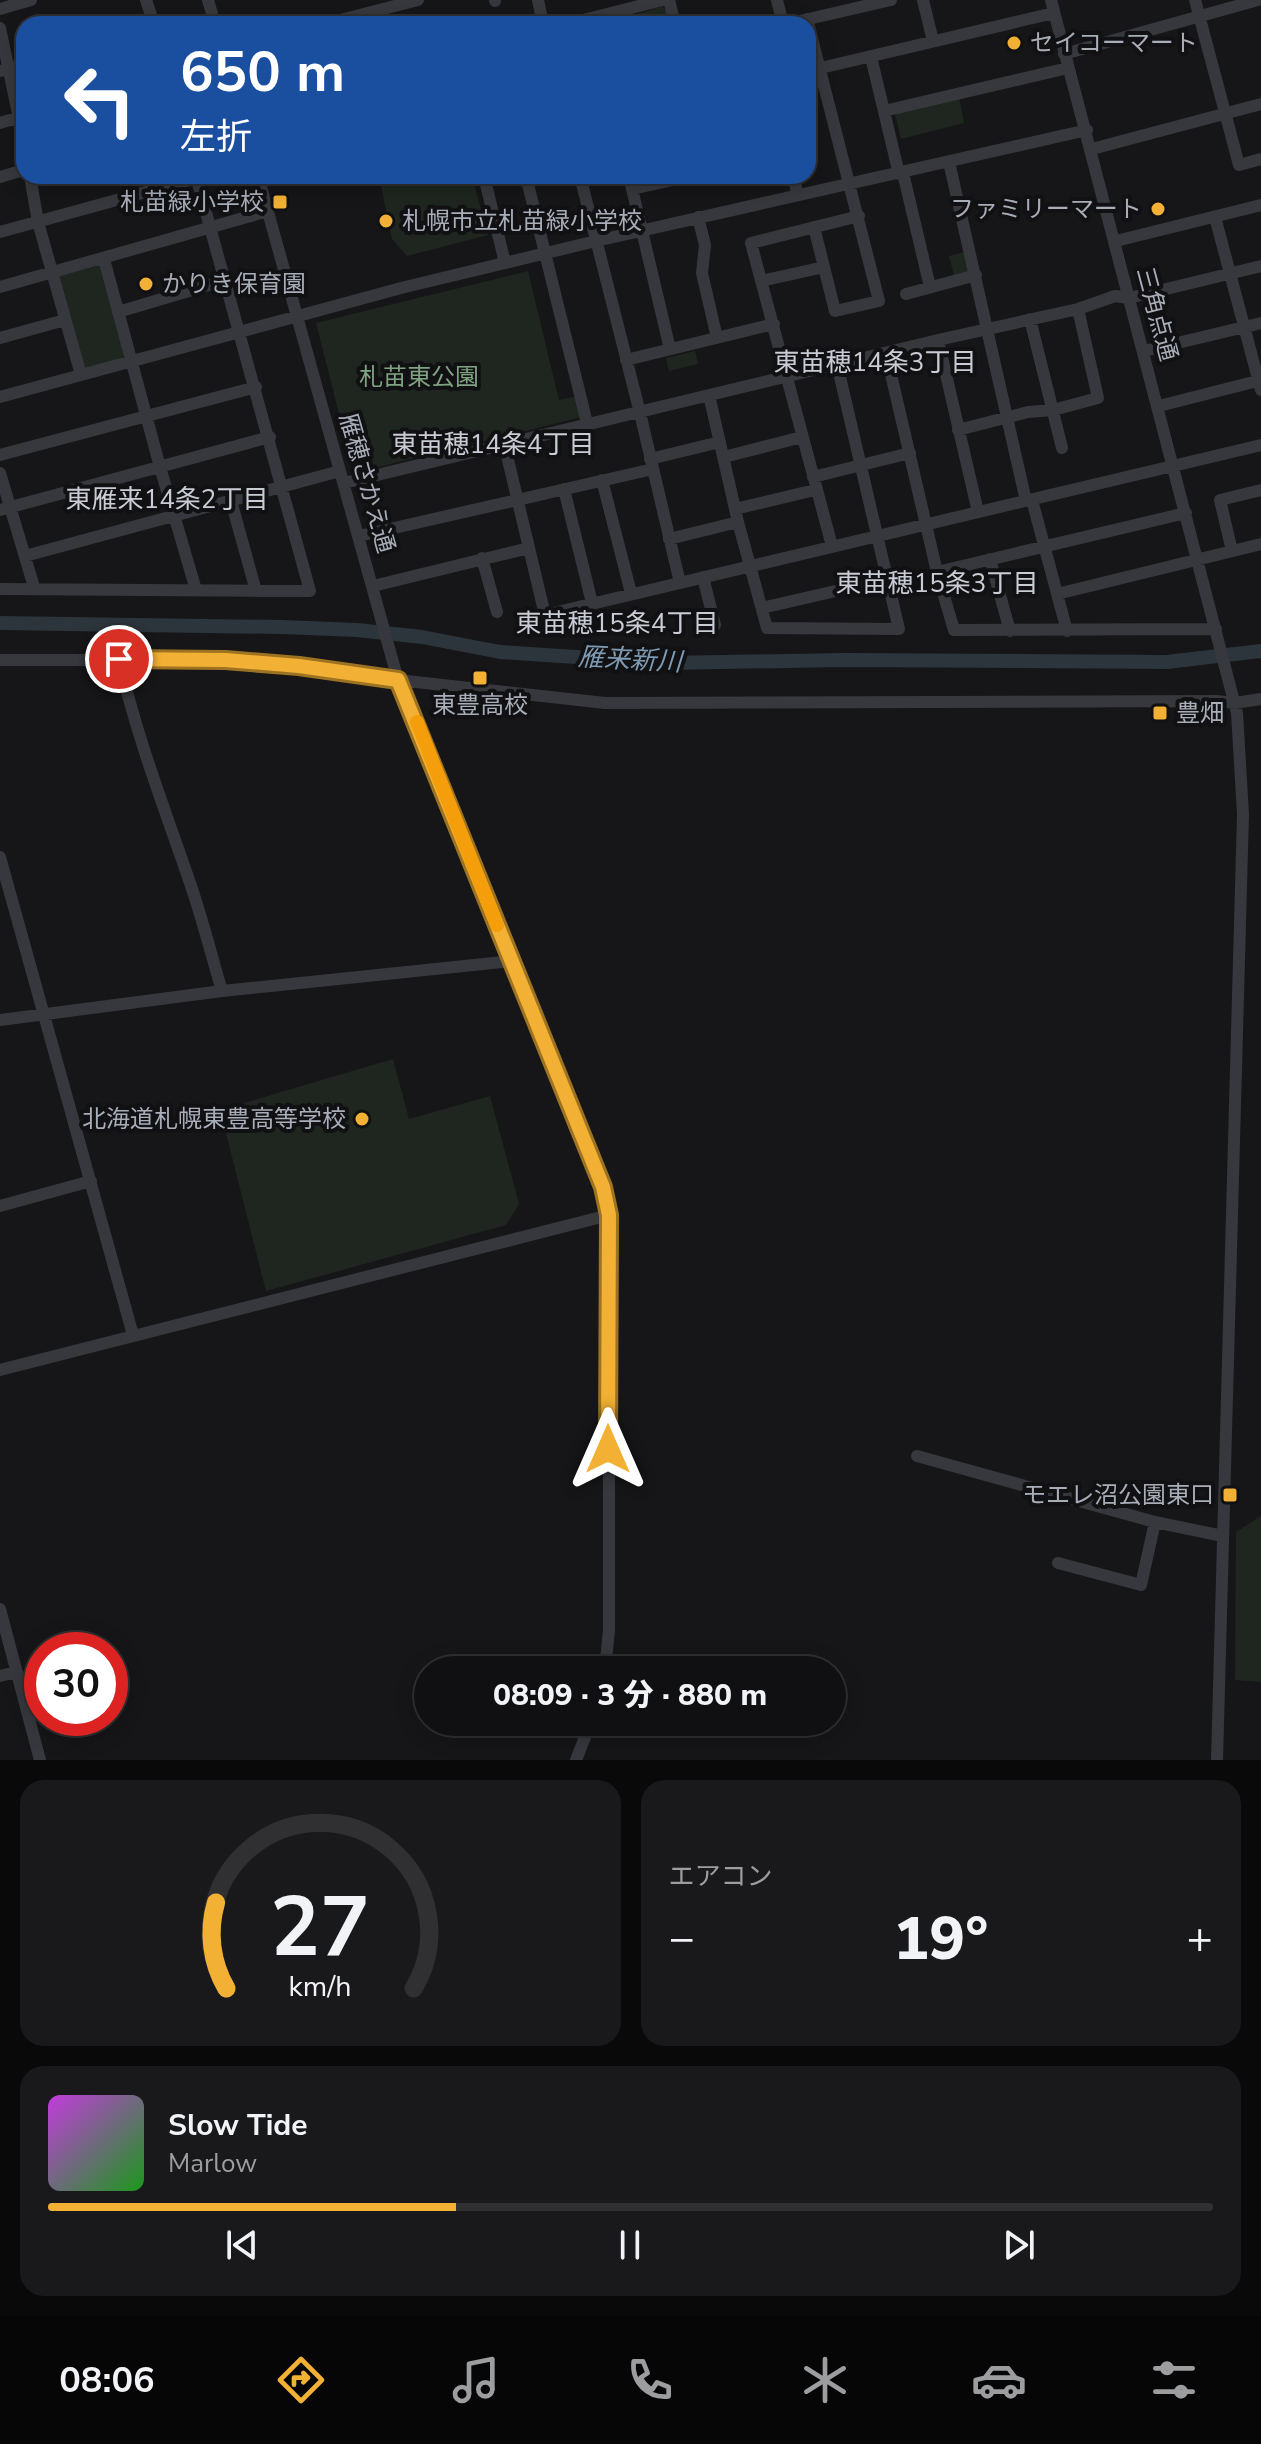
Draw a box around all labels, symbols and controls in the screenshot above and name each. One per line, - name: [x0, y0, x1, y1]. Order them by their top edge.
- place label: セイコーマート: [1030, 27, 1198, 59]
- text: 650 m: [180, 34, 345, 111]
- marker: セイコーマート: [1005, 34, 1023, 52]
- icon: left: [48, 48, 152, 152]
- text: 左折: [180, 113, 252, 162]
- place label: 札苗緑小学校: [120, 186, 264, 218]
- marker: 札苗緑小学校: [271, 193, 289, 211]
- place label: ファミリーマート: [950, 193, 1142, 225]
- marker: ファミリーマート: [1149, 200, 1167, 218]
- place label: 札幌市立札苗緑小学校: [402, 205, 642, 237]
- marker: 札幌市立札苗緑小学校: [377, 212, 395, 230]
- street label: 三角点通: [1129, 263, 1185, 365]
- place label: かりき保育園: [162, 268, 306, 300]
- marker: かりき保育園: [137, 275, 155, 293]
- district label: 東苗穂14条3丁目: [774, 345, 976, 380]
- park label: 札苗東公園: [359, 361, 479, 393]
- street label: 雁穂さかえ通: [332, 409, 402, 557]
- district label: 東苗穂14条4丁目: [392, 427, 594, 462]
- district label: 東雁来14条2丁目: [66, 482, 268, 517]
- district label: 東苗穂15条3丁目: [836, 566, 1038, 601]
- district label: 東苗穂15条4丁目: [516, 606, 718, 641]
- pin: [85, 625, 153, 693]
- icon: arrive: [97, 637, 141, 681]
- water label: 雁来新川: [577, 639, 686, 680]
- marker: 東豊高校: [471, 669, 489, 687]
- place label: 東豊高校: [432, 689, 528, 721]
- place label: 豊畑: [1176, 697, 1224, 729]
- marker: 豊畑: [1151, 704, 1169, 722]
- place label: 北海道札幌東豊高等学校: [82, 1103, 346, 1135]
- marker: 北海道札幌東豊高等学校: [353, 1110, 371, 1128]
- position arrow: [566, 1407, 650, 1491]
- place label: モエレ沼公園東口: [1022, 1479, 1214, 1511]
- marker: モエレ沼公園東口: [1221, 1486, 1239, 1504]
- speed limit sign: 30: [24, 1632, 128, 1736]
- text: 08:09 · 3 分 · 880 m: [493, 1675, 767, 1716]
- text: エアコン: [669, 1859, 773, 1894]
- text: 27: [270, 1871, 370, 1984]
- text: 19°: [893, 1898, 988, 1980]
- text: −: [669, 1909, 695, 1969]
- text: +: [1187, 1909, 1213, 1969]
- text: km/h: [289, 1967, 352, 2006]
- text: Slow Tide: [168, 2105, 308, 2146]
- text: Marlow: [168, 2146, 257, 2181]
- icon: previous: [220, 2223, 264, 2267]
- icon: pause: [608, 2223, 652, 2267]
- icon: next: [997, 2223, 1041, 2267]
- icon: directions: [273, 2352, 329, 2408]
- icon: music: [448, 2352, 504, 2408]
- icon: phone: [622, 2352, 678, 2408]
- icon: climate: [797, 2352, 853, 2408]
- icon: car: [971, 2352, 1027, 2408]
- icon: filters: [1146, 2352, 1202, 2408]
- text: 08:06: [59, 2356, 155, 2405]

